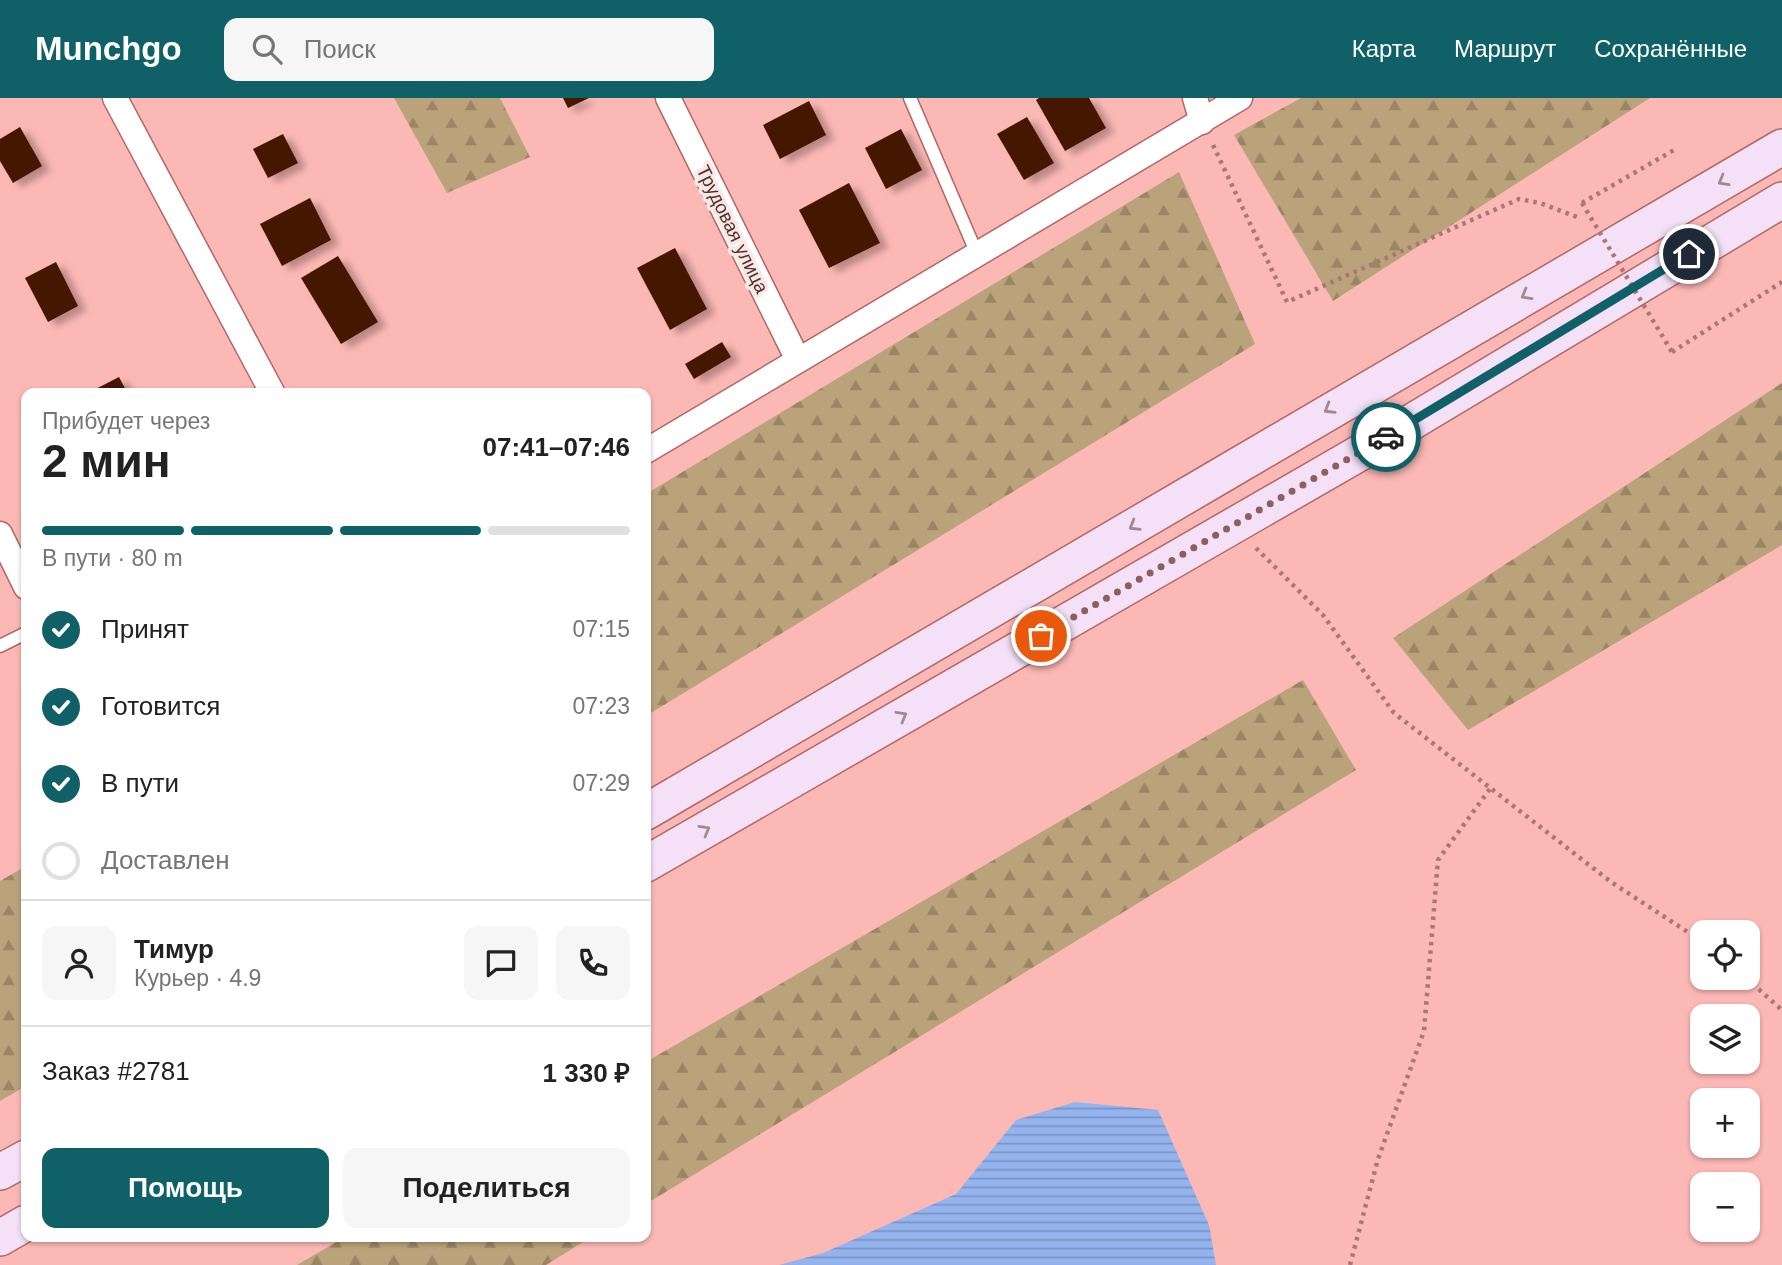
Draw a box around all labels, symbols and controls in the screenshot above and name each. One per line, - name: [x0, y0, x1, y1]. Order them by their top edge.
- search box: [224, 18, 714, 81]
- text: Munchgo: [35, 30, 182, 67]
- icon: search: [248, 30, 286, 68]
- text: Поиск: [304, 34, 376, 64]
- text: Карта: [1352, 35, 1416, 62]
- text: Маршрут: [1454, 35, 1556, 62]
- text: Сохранённые: [1594, 35, 1747, 62]
- street label: Трудовая улица: [692, 162, 773, 297]
- one-way arrow: [1717, 173, 1730, 186]
- pin: [1659, 224, 1719, 284]
- icon: home: [1670, 235, 1708, 273]
- one-way arrow: [1520, 287, 1533, 300]
- one-way arrow: [1324, 401, 1337, 414]
- courier: [1351, 402, 1421, 472]
- text: Прибудет через: [42, 408, 210, 434]
- icon: car: [1367, 418, 1405, 456]
- text: 07:41–07:46: [483, 432, 630, 462]
- text: 2 мин: [42, 435, 170, 487]
- one-way arrow: [1129, 518, 1141, 531]
- text: В пути · 80 m: [42, 545, 183, 571]
- pin: [1011, 606, 1071, 666]
- icon: check: [42, 611, 80, 649]
- text: Принят: [101, 614, 189, 644]
- text: 07:15: [572, 616, 630, 642]
- icon: bag: [1022, 617, 1060, 655]
- icon: check: [42, 688, 80, 726]
- text: Готовится: [101, 691, 220, 721]
- text: 07:23: [572, 693, 630, 719]
- one-way arrow: [894, 711, 907, 724]
- icon: check: [42, 765, 80, 803]
- text: В пути: [101, 768, 179, 798]
- text: 07:29: [572, 770, 630, 796]
- one-way arrow: [697, 825, 710, 838]
- text: Доставлен: [101, 845, 230, 875]
- map controls: [1690, 920, 1760, 1242]
- button: locate: [1690, 920, 1760, 990]
- button: person: [42, 926, 116, 1000]
- button: chat: [464, 926, 538, 1000]
- button: phone: [556, 926, 630, 1000]
- text: Тимур: [134, 934, 214, 964]
- text: Курьер · 4.9: [134, 965, 261, 991]
- button: layers: [1690, 1004, 1760, 1074]
- text: Заказ #2781: [42, 1056, 190, 1086]
- text: 1 330 ₽: [543, 1058, 630, 1088]
- button: +: [1690, 1088, 1760, 1158]
- button: Помощь: [42, 1148, 329, 1228]
- button: Поделиться: [343, 1148, 630, 1228]
- button: −: [1690, 1172, 1760, 1242]

